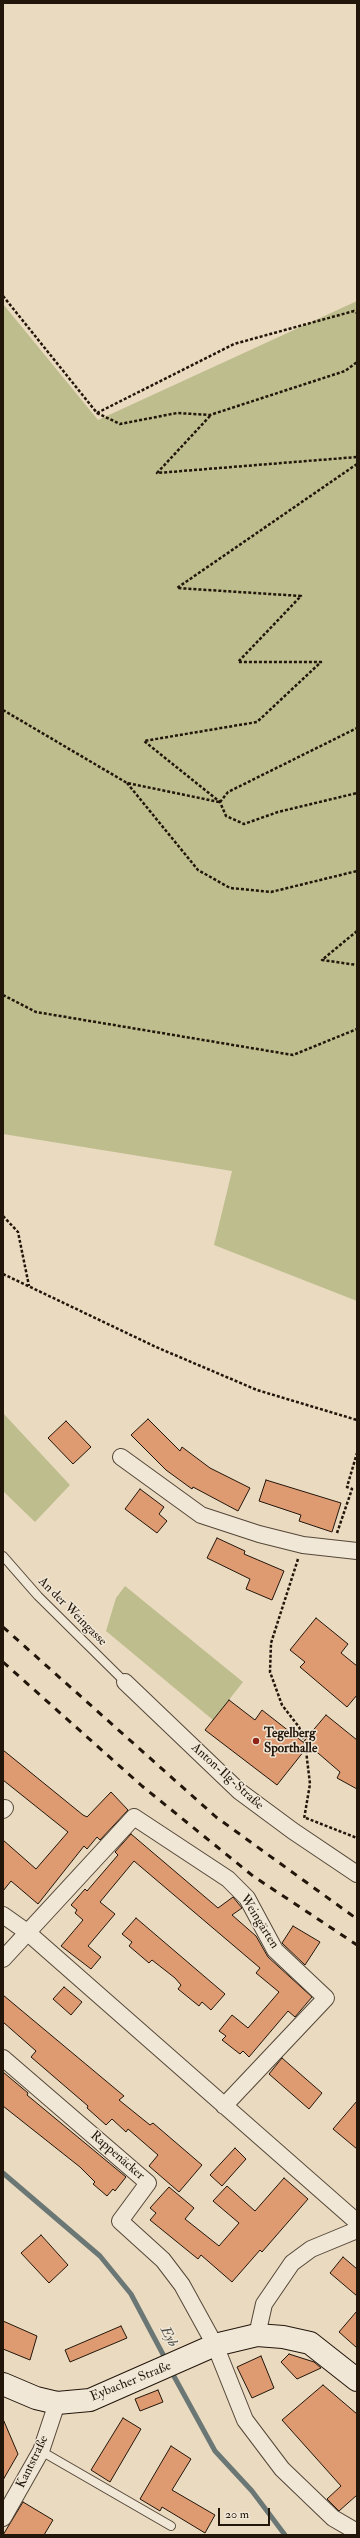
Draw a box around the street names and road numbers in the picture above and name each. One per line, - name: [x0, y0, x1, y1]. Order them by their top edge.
- street label: An der Weingasse: [34, 1574, 110, 1650]
- street label: Anton-Ilg-Straße: [188, 1740, 266, 1814]
- street label: Weingärten: [236, 1892, 282, 1952]
- street label: Rappenäcker: [87, 2128, 147, 2184]
- street label: Eybacher Straße: [88, 2359, 174, 2405]
- street label: Kantstraße: [14, 2433, 52, 2491]

